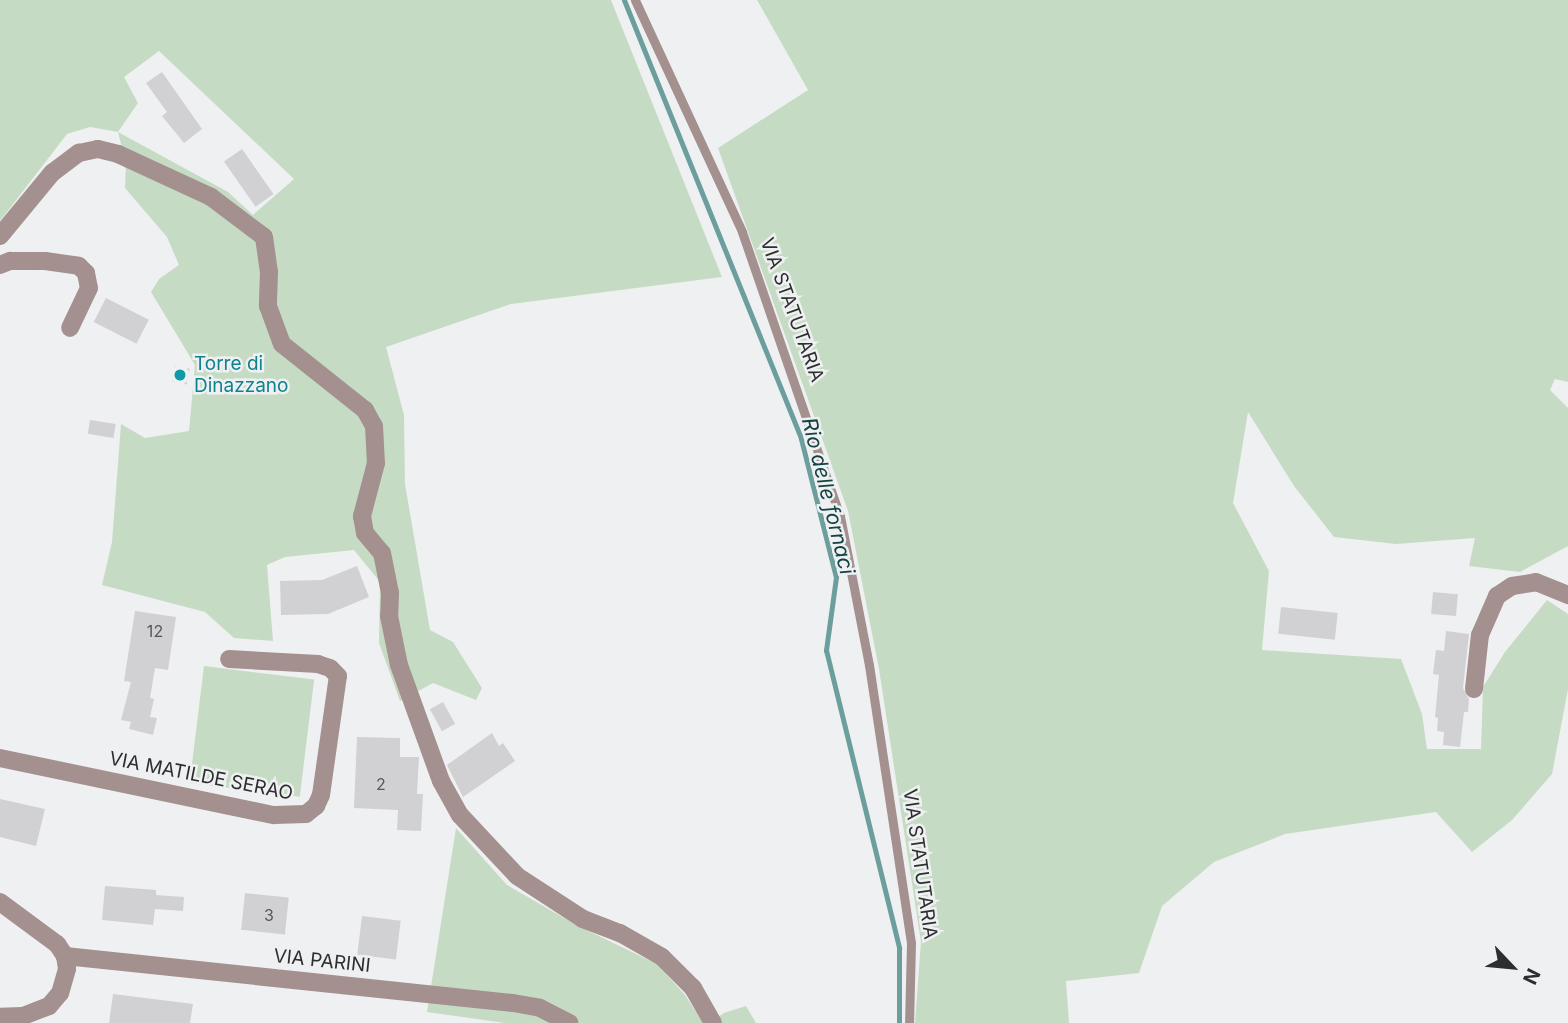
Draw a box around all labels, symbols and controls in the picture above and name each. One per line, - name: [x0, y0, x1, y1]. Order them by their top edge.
- street label: VIA STATUTARIA: [755, 235, 829, 385]
- place label: Torre di Dinazzano: [194, 353, 288, 397]
- marker: Torre di Dinazzano: [172, 367, 188, 383]
- water label: Rio delle fornaci: [796, 415, 860, 577]
- house number: 12: [147, 621, 163, 641]
- street label: VIA MATILDE SERAO: [107, 747, 295, 805]
- house number: 2: [376, 774, 386, 794]
- street label: VIA STATUTARIA: [898, 787, 942, 941]
- house number: 3: [264, 905, 274, 925]
- north arrow: [1477, 932, 1547, 1002]
- street label: VIA PARINI: [272, 945, 372, 977]
- text: N: [1518, 965, 1545, 988]

